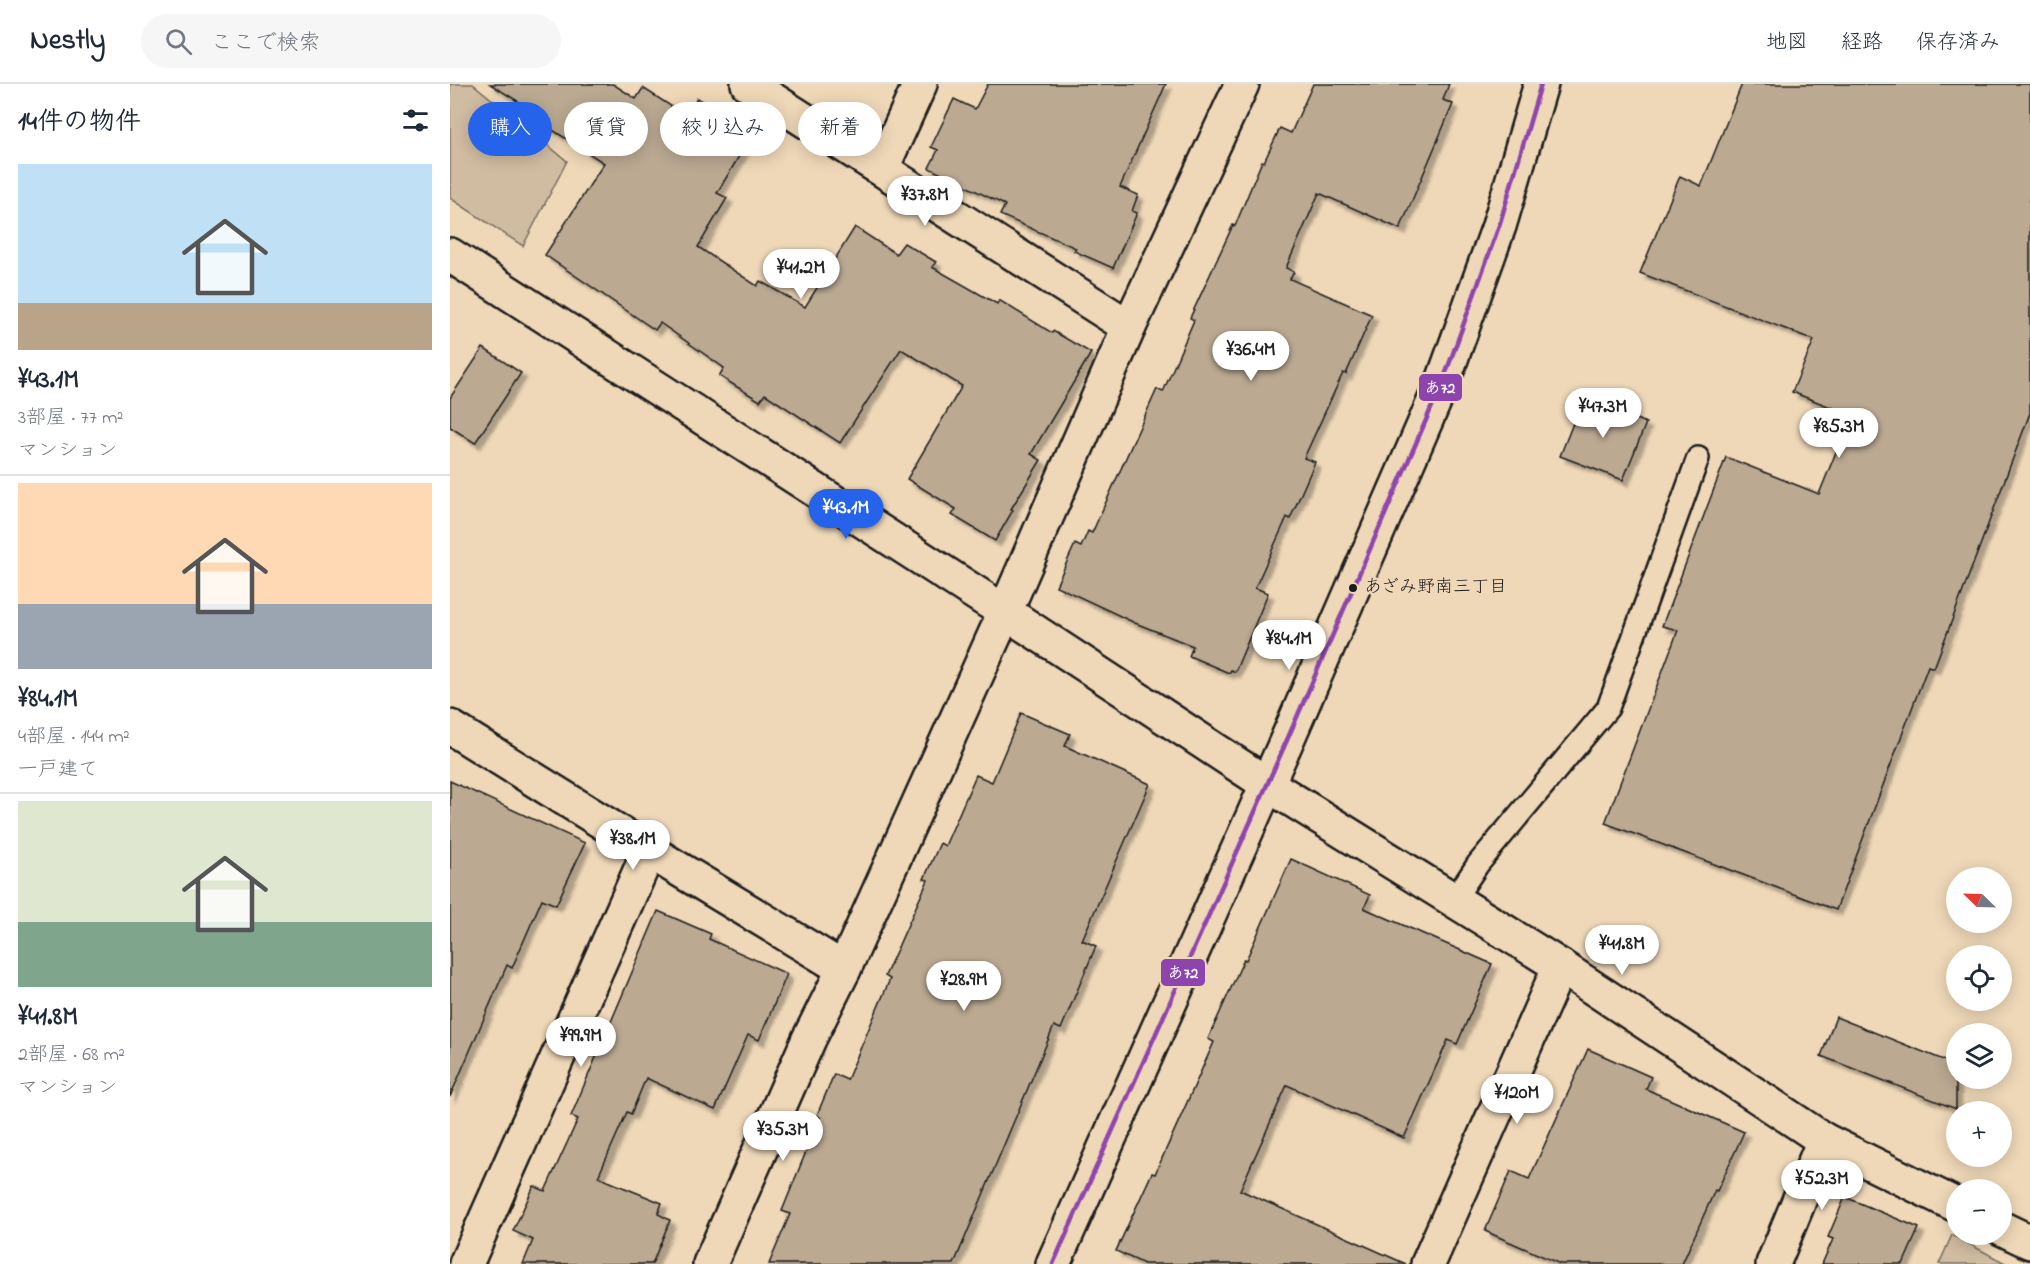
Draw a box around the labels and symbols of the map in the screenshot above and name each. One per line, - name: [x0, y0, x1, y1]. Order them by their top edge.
- pin: ¥37.8M: [876, 176, 974, 227]
- pin: ¥41.2M: [752, 249, 850, 300]
- pin: ¥36.4M: [1202, 331, 1300, 382]
- line badge: あ72: [1418, 373, 1463, 402]
- text: あ72: [1425, 377, 1455, 401]
- pin: ¥47.3M: [1554, 388, 1652, 439]
- pin: ¥85.3M: [1790, 408, 1888, 459]
- pin: ¥43.1M: [797, 489, 895, 540]
- place label: あざみ野南三丁目: [1364, 575, 1507, 601]
- marker: あざみ野南三丁目: [1347, 582, 1359, 594]
- pin: ¥84.1M: [1240, 620, 1338, 671]
- pin: ¥38.1M: [584, 820, 682, 871]
- north arrow: [1946, 867, 2012, 933]
- pin: ¥41.8M: [1573, 925, 1671, 976]
- line badge: あ72: [1160, 958, 1206, 987]
- pin: ¥28.9M: [915, 961, 1013, 1012]
- text: あ72: [1168, 962, 1198, 986]
- pin: ¥99.9M: [532, 1017, 630, 1068]
- pin: ¥120M: [1475, 1074, 1559, 1125]
- pin: ¥35.3M: [734, 1111, 832, 1162]
- pin: ¥52.3M: [1773, 1160, 1871, 1211]

